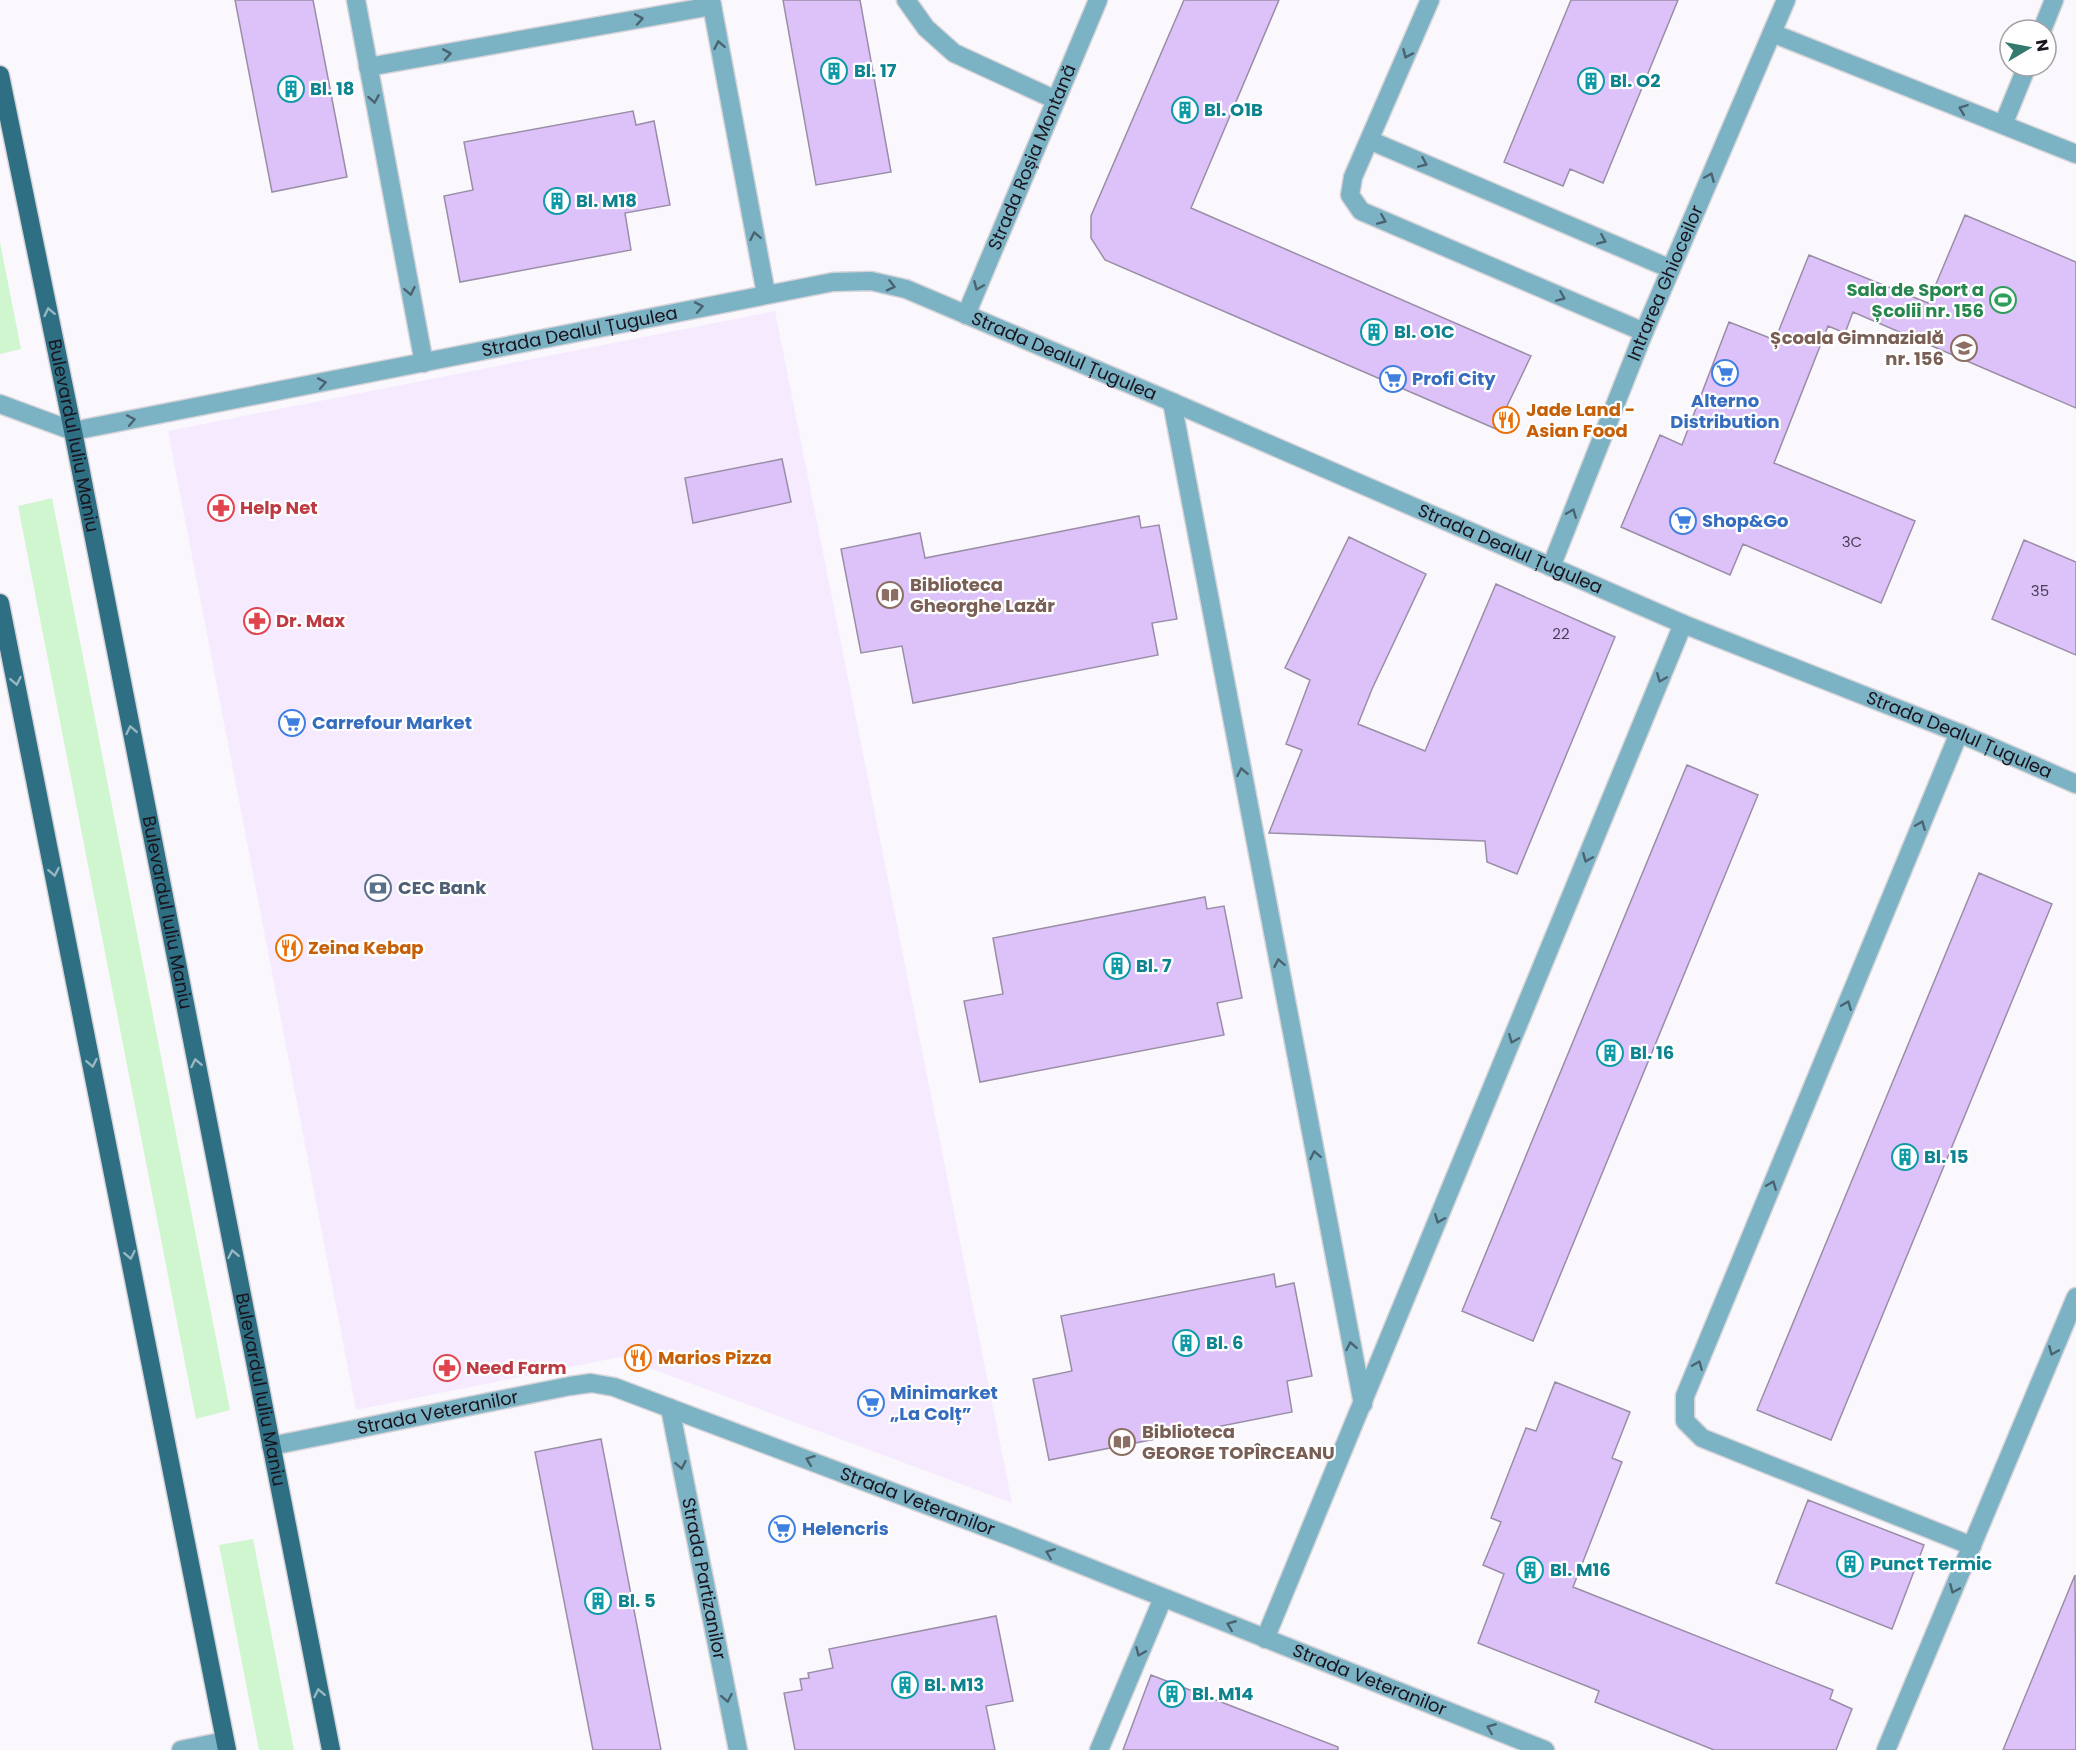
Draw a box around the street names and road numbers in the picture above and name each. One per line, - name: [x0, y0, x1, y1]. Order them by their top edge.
- street label: Strada Roșia Montană: [982, 60, 1082, 254]
- street label: Intrarea Ghioceilor: [1621, 201, 1709, 365]
- street label: Strada Dealul Țugulea: [479, 300, 680, 363]
- street label: Strada Dealul Țugulea: [968, 305, 1161, 406]
- street label: Bulevardul Iuliu Maniu: [42, 337, 106, 534]
- street label: Strada Dealul Țugulea: [1414, 497, 1607, 600]
- street label: Strada Dealul Țugulea: [1863, 685, 2056, 784]
- street label: Bulevardul Iuliu Maniu: [137, 814, 199, 1011]
- street label: Bulevardul Iuliu Maniu: [230, 1291, 292, 1488]
- street label: Strada Veteranilor: [355, 1384, 521, 1440]
- street label: Strada Veteranilor: [837, 1460, 999, 1542]
- street label: Strada Partizanilor: [676, 1495, 733, 1662]
- street label: Strada Veteranilor: [1289, 1637, 1451, 1722]

